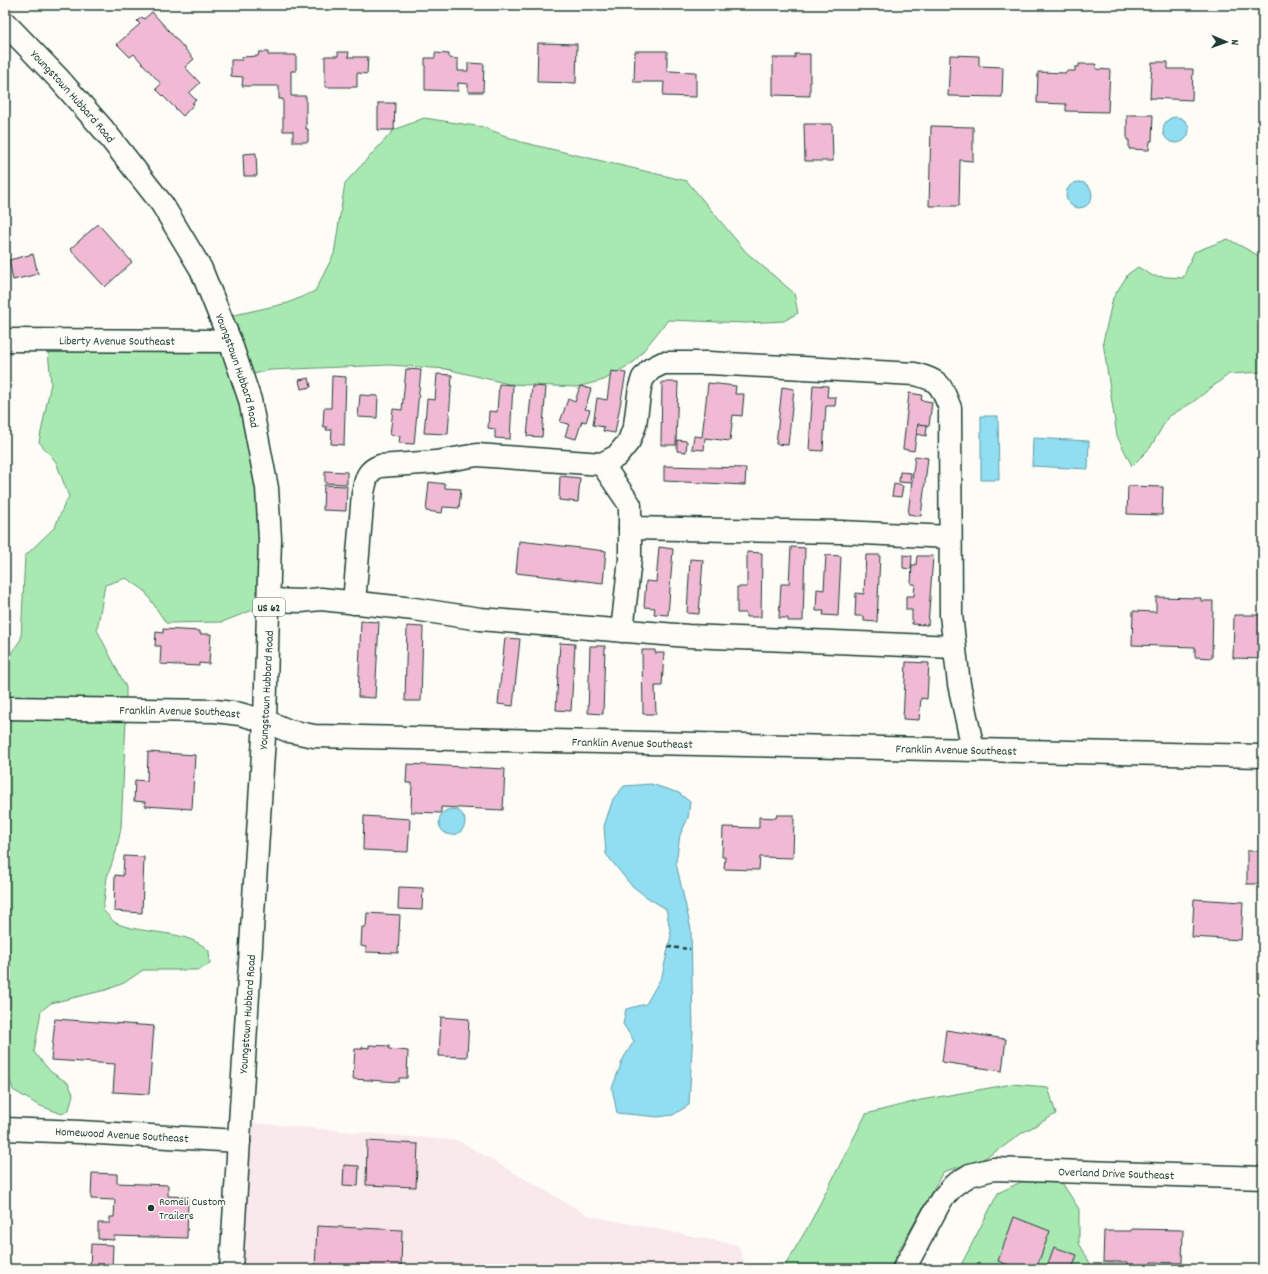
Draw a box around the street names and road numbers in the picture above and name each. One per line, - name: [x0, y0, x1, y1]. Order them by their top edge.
- street label: Youngstown Hubbard Road: [26, 47, 118, 147]
- street label: Youngstown Hubbard Road: [210, 312, 262, 430]
- street label: Liberty Avenue Southeast: [59, 333, 176, 351]
- road number: US 62: [253, 598, 285, 616]
- street label: Youngstown Hubbard Road: [256, 630, 279, 750]
- street label: Franklin Avenue Southeast: [119, 703, 242, 724]
- street label: Franklin Avenue Southeast: [572, 734, 694, 754]
- street label: Franklin Avenue Southeast: [895, 741, 1017, 761]
- street label: Youngstown Hubbard Road: [236, 954, 261, 1074]
- street label: Homewood Avenue Southeast: [55, 1124, 190, 1148]
- street label: Overland Drive Southeast: [1058, 1164, 1175, 1185]

